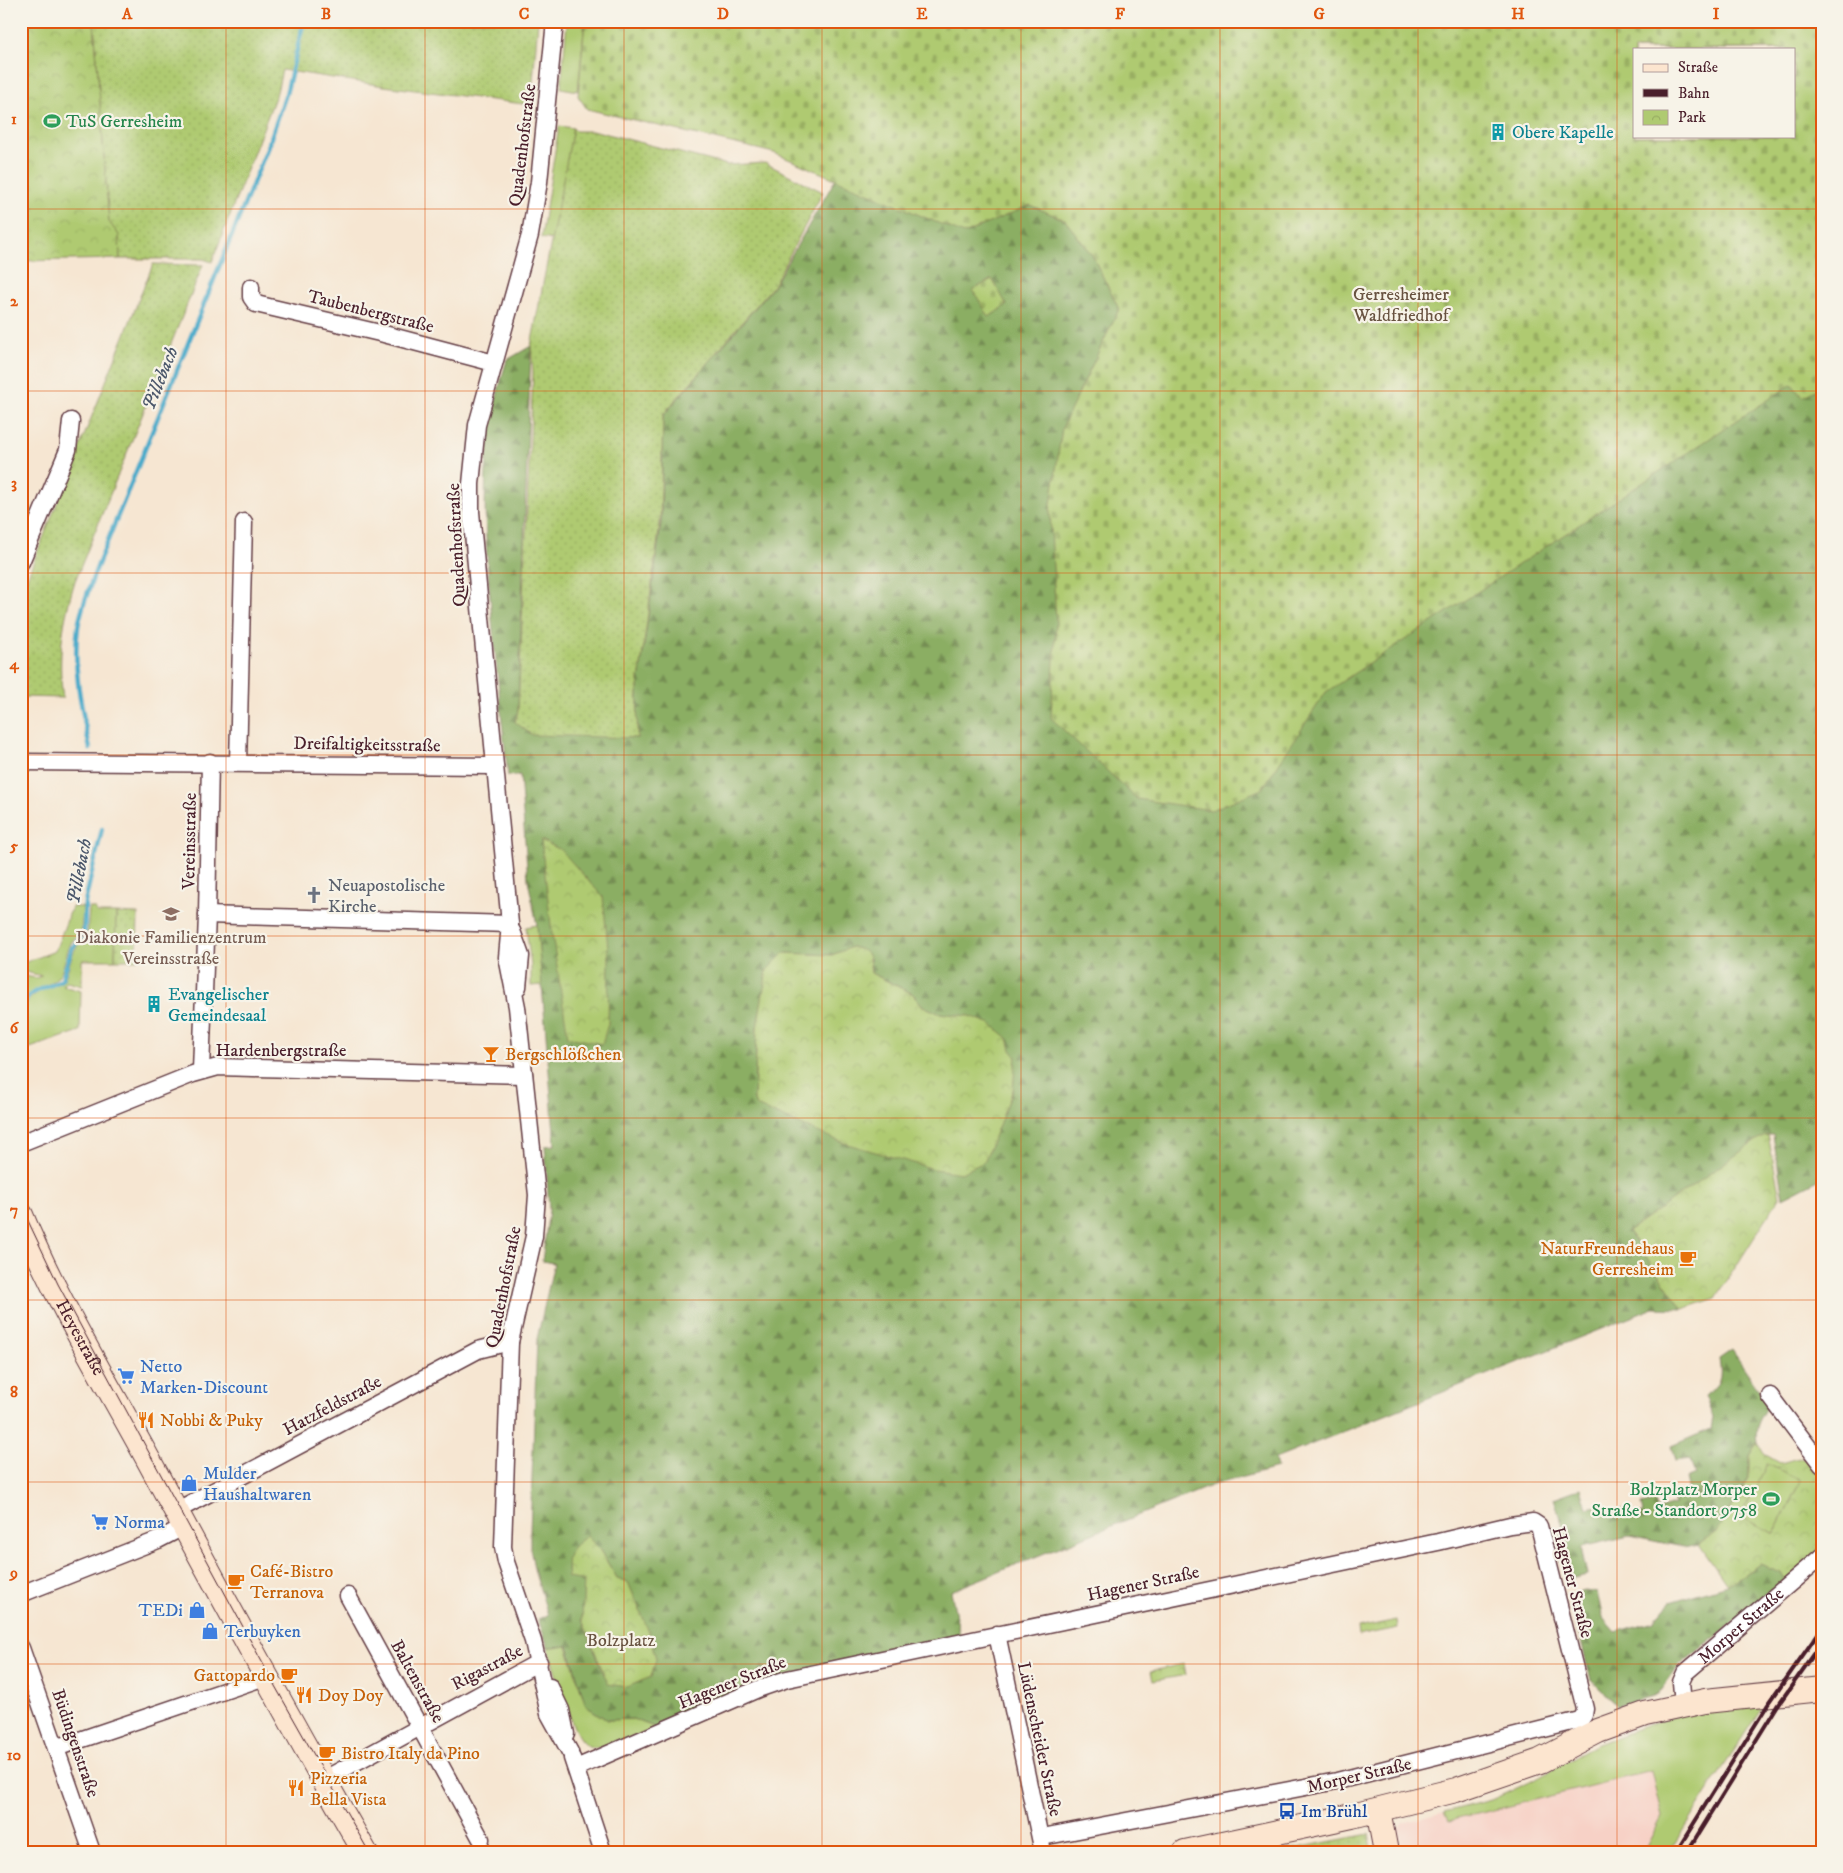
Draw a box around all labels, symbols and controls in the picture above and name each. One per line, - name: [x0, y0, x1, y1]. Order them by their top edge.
- text: A: [121, 4, 133, 24]
- text: B: [321, 4, 331, 24]
- text: C: [519, 4, 529, 24]
- text: D: [717, 4, 729, 24]
- text: E: [916, 4, 928, 24]
- text: F: [1115, 4, 1125, 24]
- text: G: [1313, 4, 1325, 24]
- text: H: [1511, 4, 1525, 24]
- text: I: [1713, 4, 1720, 24]
- legend: [1633, 48, 1796, 138]
- text: Straße: [1678, 58, 1718, 77]
- street label: Quadenhofstraße: [505, 82, 541, 208]
- text: Bahn: [1678, 84, 1710, 103]
- text: Park: [1678, 108, 1707, 127]
- text: 1: [11, 109, 17, 129]
- sports icon: TuS Gerresheim: [42, 111, 62, 131]
- place label: TuS Gerresheim: [66, 111, 182, 133]
- building icon: Obere Kapelle: [1488, 122, 1508, 142]
- place label: Obere Kapelle: [1512, 122, 1614, 144]
- park label: Gerresheimer Waldfriedhof: [1353, 284, 1452, 327]
- street label: Taubenbergstraße: [305, 286, 436, 338]
- text: 2: [10, 291, 19, 311]
- water label: Pillebach: [137, 343, 184, 414]
- text: 3: [11, 473, 17, 493]
- street label: Quadenhofstraße: [443, 483, 471, 607]
- text: 4: [8, 654, 19, 674]
- street label: Dreifaltigkeitsstraße: [293, 733, 441, 757]
- street label: Vereinsstraße: [178, 793, 202, 890]
- text: 5: [9, 836, 18, 856]
- water label: Pillebach: [62, 836, 97, 906]
- place label: Neuapostolische Kirche: [328, 875, 445, 918]
- church icon: Neuapostolische Kirche: [304, 885, 324, 905]
- school or university icon: Diakonie Familienzentrum Vereinsstraße: [161, 904, 181, 924]
- place label: Diakonie Familienzentrum Vereinsstraße: [75, 927, 267, 970]
- place label: Evangelischer Gemeindesaal: [168, 984, 269, 1027]
- building icon: Evangelischer Gemeindesaal: [144, 994, 164, 1014]
- text: 6: [10, 1018, 20, 1038]
- street label: Hardenbergstraße: [215, 1040, 347, 1062]
- bar icon: Bergschlößchen: [481, 1044, 501, 1064]
- place label: Bergschlößchen: [505, 1044, 622, 1066]
- text: 7: [10, 1200, 18, 1220]
- street label: Quadenhofstraße: [481, 1224, 527, 1350]
- place label: NaturFreundehaus Gerresheim: [1541, 1238, 1674, 1281]
- cafe icon: NaturFreundehaus Gerresheim: [1678, 1248, 1698, 1268]
- street label: Heyestraße: [50, 1296, 109, 1379]
- place label: Netto Marken-Discount: [140, 1356, 268, 1399]
- supermarket icon: Netto Marken-Discount: [116, 1366, 136, 1386]
- street label: Hatzfeldstraße: [279, 1371, 385, 1441]
- text: 8: [10, 1382, 18, 1402]
- restaurant icon: Nobbi & Puky: [136, 1410, 156, 1430]
- place label: Nobbi & Puky: [160, 1410, 263, 1432]
- place label: Mulder Haushaltwaren: [203, 1463, 312, 1506]
- shop icon: Mulder Haushaltwaren: [179, 1473, 199, 1493]
- place label: Bolzplatz Morper Straße - Standort 9758: [1592, 1479, 1757, 1522]
- sports icon: Bolzplatz Morper Straße - Standort 9758: [1761, 1489, 1781, 1509]
- supermarket icon: Norma: [90, 1512, 110, 1532]
- place label: Norma: [114, 1512, 165, 1534]
- street label: Hagener Straße: [1547, 1524, 1597, 1640]
- place label: Café-Bistro Terranova: [250, 1561, 333, 1604]
- street label: Hagener Straße: [1085, 1561, 1201, 1607]
- text: 9: [9, 1563, 18, 1583]
- cafe icon: Café-Bistro Terranova: [226, 1571, 246, 1591]
- street label: Morper Straße: [1694, 1583, 1789, 1669]
- place label: TEDi: [139, 1600, 183, 1622]
- shop icon: TEDi: [187, 1600, 207, 1620]
- shop icon: Terbuyken: [200, 1621, 220, 1641]
- place label: Terbuyken: [224, 1621, 302, 1643]
- park label: Bolzplatz: [587, 1630, 656, 1652]
- street label: Baltenstraße: [385, 1636, 449, 1727]
- street label: Rigastraße: [448, 1640, 527, 1696]
- street label: Hagener Straße: [675, 1651, 789, 1715]
- street label: Lüdenscheider Straße: [1012, 1660, 1066, 1819]
- place label: Gattopardo: [193, 1665, 275, 1687]
- cafe icon: Gattopardo: [279, 1665, 299, 1685]
- restaurant icon: Doy Doy: [294, 1685, 314, 1705]
- place label: Doy Doy: [318, 1685, 384, 1707]
- street label: Büdingenstraße: [46, 1686, 104, 1800]
- cafe icon: Bistro Italy da Pino: [317, 1743, 337, 1763]
- place label: Bistro Italy da Pino: [341, 1743, 480, 1765]
- text: 10: [7, 1745, 22, 1765]
- street label: Morper Straße: [1305, 1753, 1414, 1799]
- place label: Pizzeria Bella Vista: [310, 1768, 387, 1811]
- restaurant icon: Pizzeria Bella Vista: [286, 1778, 306, 1798]
- bus stop icon: Im Brühl: [1277, 1801, 1297, 1821]
- place label: Im Brühl: [1301, 1801, 1368, 1823]

